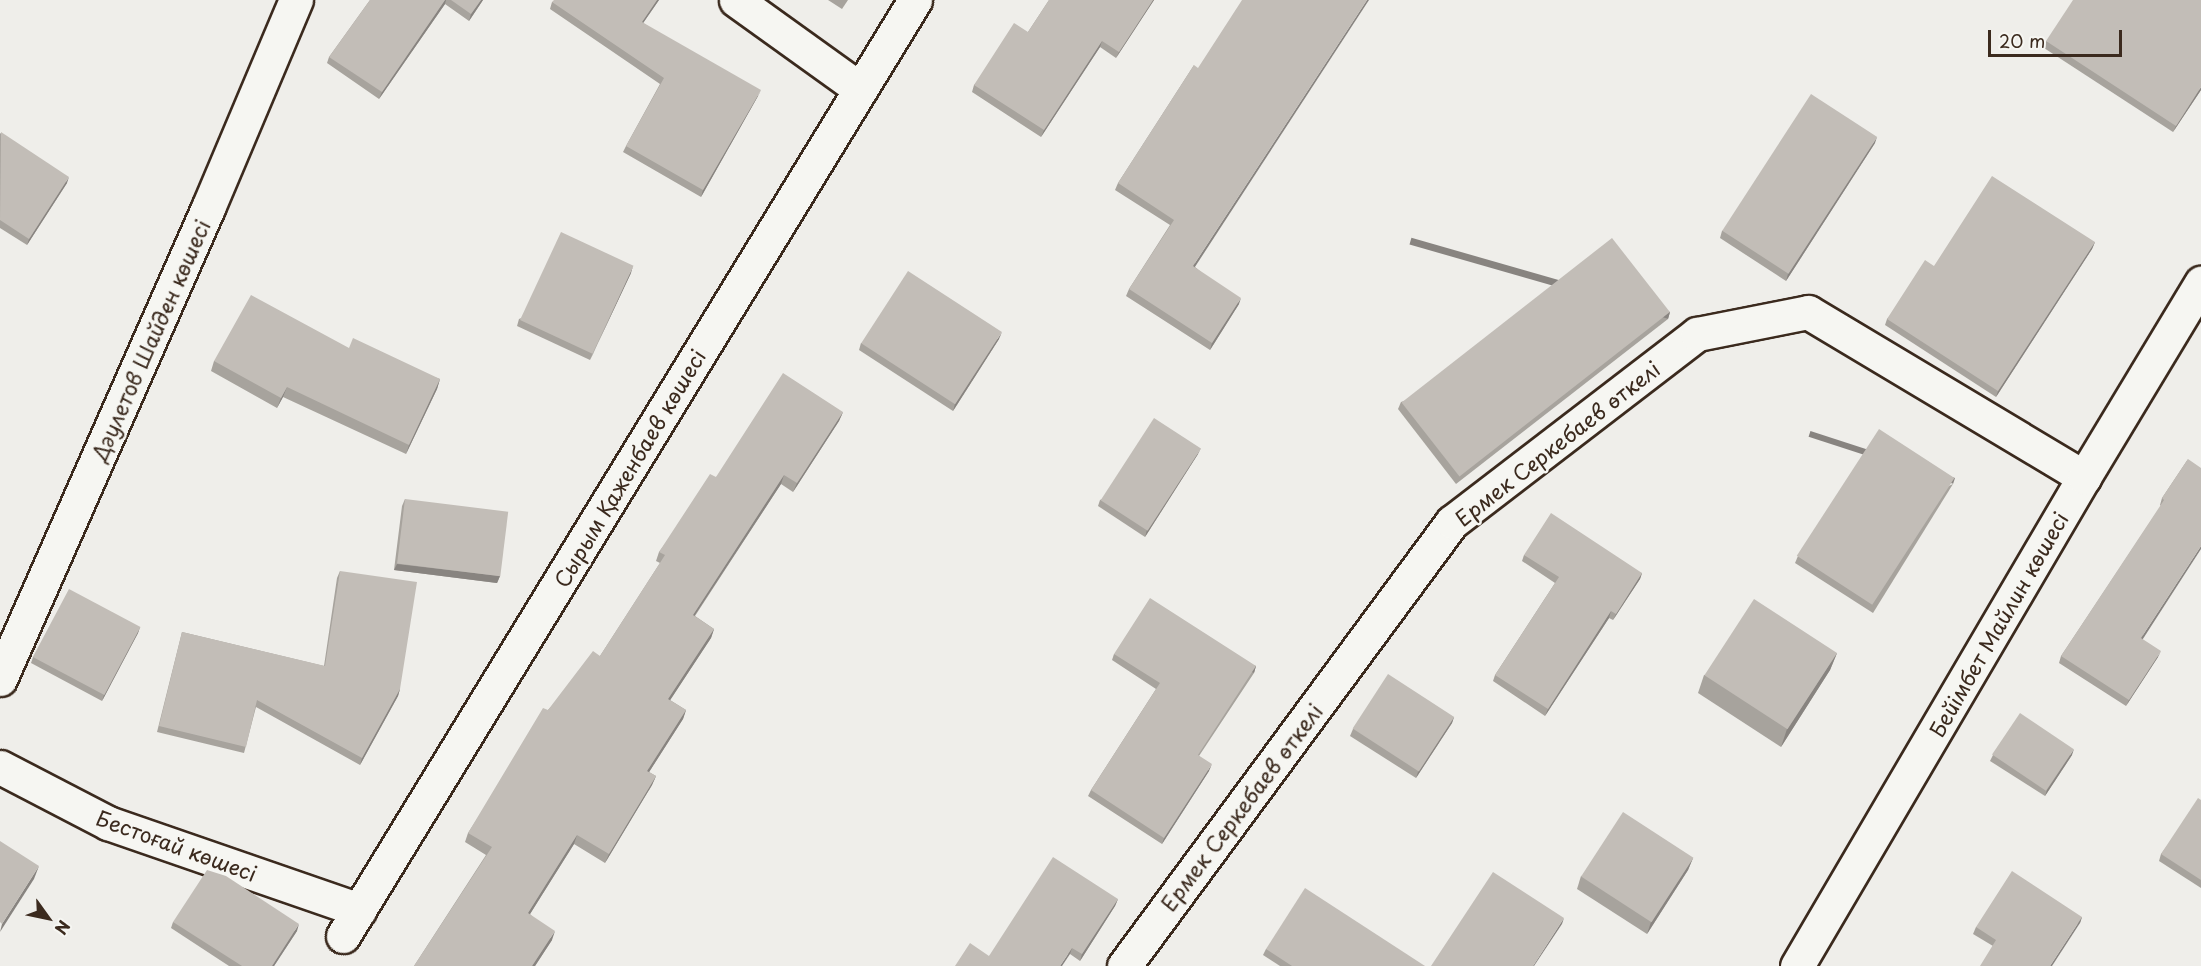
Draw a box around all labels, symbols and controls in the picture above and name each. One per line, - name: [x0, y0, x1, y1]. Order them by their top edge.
- scale bar: [1991, 18, 2124, 56]
- text: 20 m: [1999, 27, 2045, 54]
- street label: Дәулетов Шайден көшесі: [85, 214, 215, 466]
- street label: Сырым Қаженбаев көшесі: [548, 344, 710, 592]
- street label: Ермек Серкебаев өткелі: [1449, 355, 1665, 531]
- street label: Бейімбет Майлин көшесі: [1923, 506, 2073, 742]
- street label: Ермек Серкебаев өткелі: [1155, 698, 1327, 916]
- street label: Бестоғай көшесі: [93, 804, 261, 886]
- north arrow: [18, 888, 78, 948]
- text: N: [50, 916, 77, 940]

